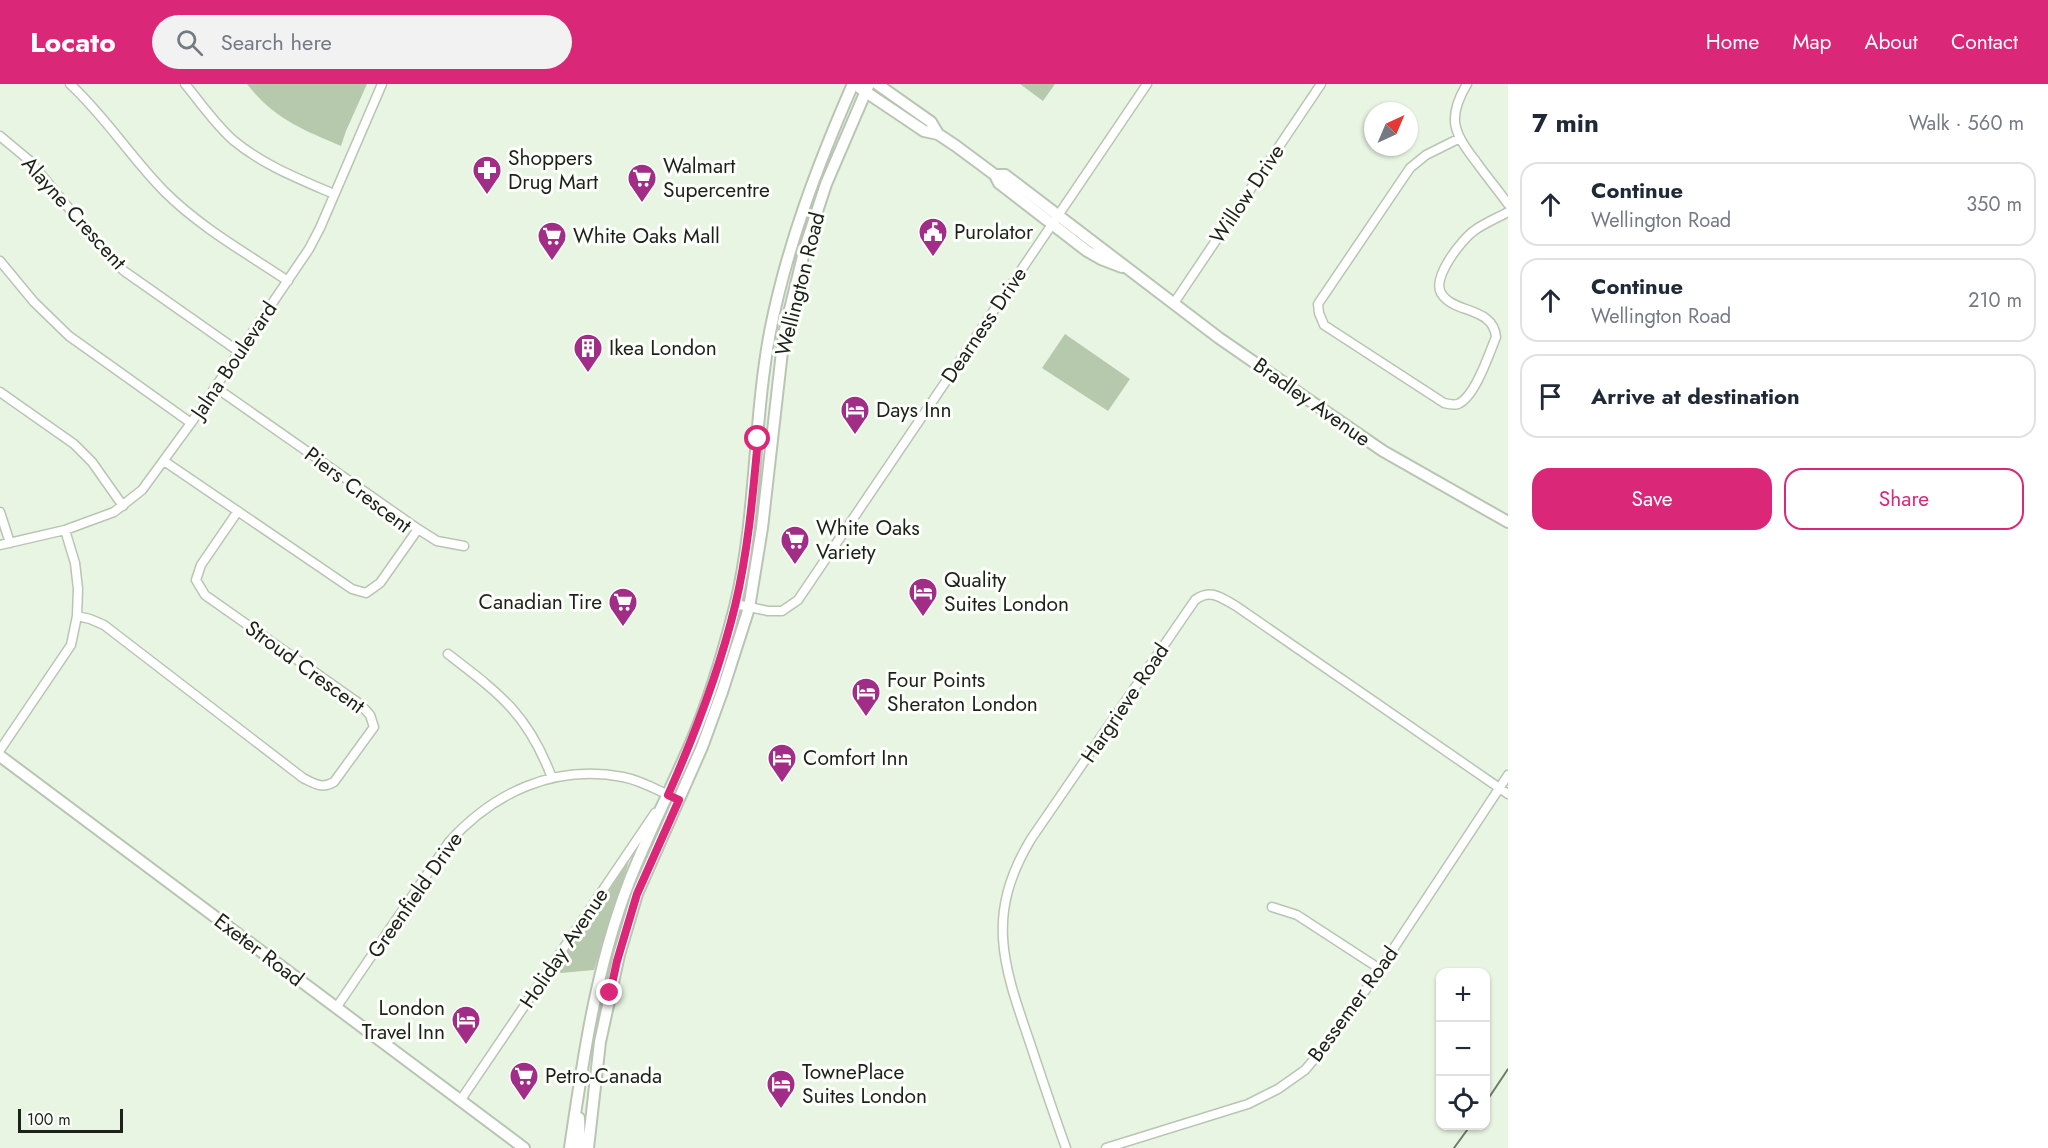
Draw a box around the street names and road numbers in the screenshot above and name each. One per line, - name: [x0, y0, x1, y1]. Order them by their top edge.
- street label: Willow Drive: [1203, 138, 1292, 250]
- street label: Alayne Crescent: [15, 150, 133, 276]
- street label: Wellington Road: [768, 209, 832, 359]
- street label: Dearness Drive: [934, 261, 1034, 389]
- street label: Jalna Boulevard: [182, 295, 284, 427]
- street label: Bradley Avenue: [1247, 350, 1377, 454]
- street label: Piers Crescent: [298, 440, 418, 540]
- street label: Stroud Crescent: [239, 613, 371, 721]
- street label: Hargrieve Road: [1074, 637, 1176, 769]
- street label: Greenfield Drive: [360, 826, 470, 964]
- street label: Holiday Avenue: [513, 882, 616, 1014]
- street label: Exeter Road: [208, 906, 310, 994]
- street label: Bessemer Road: [1301, 940, 1405, 1068]

